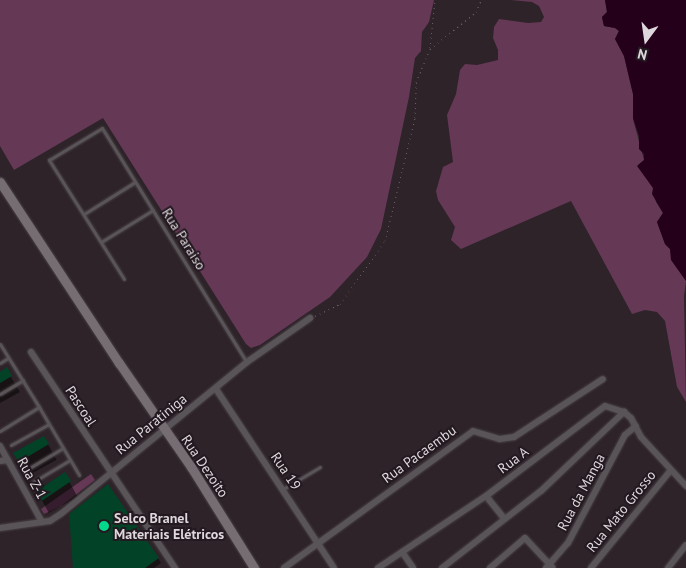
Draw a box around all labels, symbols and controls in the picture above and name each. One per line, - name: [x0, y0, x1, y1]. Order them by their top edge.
- north arrow: [621, 15, 671, 65]
- text: N: [636, 45, 649, 64]
- street label: Rua Paraiso: [158, 205, 210, 273]
- street label: Pascoal: [62, 383, 100, 429]
- street label: Rua Paratiniga: [112, 390, 190, 458]
- street label: Rua Pacaembu: [379, 421, 459, 487]
- street label: Rua Dezoito: [178, 431, 232, 501]
- street label: Rua A: [494, 443, 532, 477]
- street label: Rua 19: [267, 449, 305, 493]
- street label: Rua da Manga: [554, 451, 608, 533]
- street label: Rua Z-1: [14, 454, 50, 502]
- street label: Rua Mato Grosso: [583, 467, 659, 555]
- place label: Selco Branel Materiais Elétricos: [114, 510, 224, 542]
- marker: Selco Branel Materiais Elétricos: [98, 520, 110, 532]

